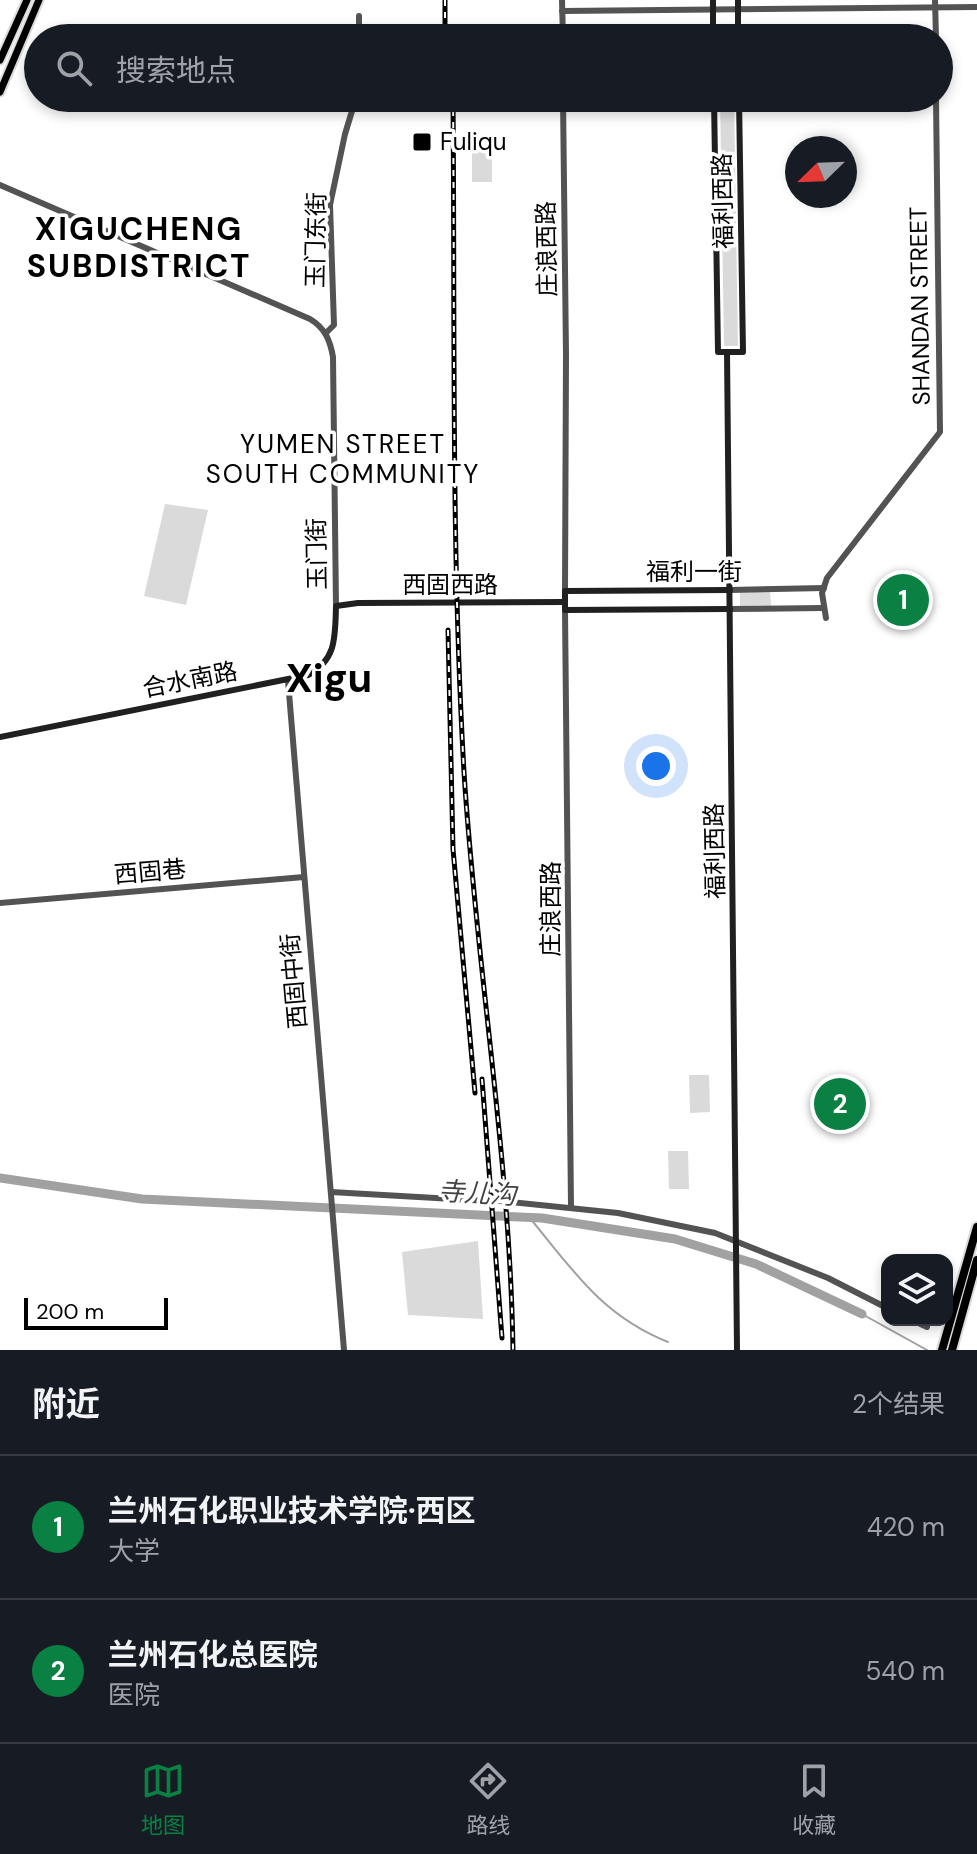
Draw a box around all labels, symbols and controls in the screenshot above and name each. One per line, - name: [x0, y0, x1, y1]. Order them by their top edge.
- search box: [24, 24, 953, 112]
- icon: search: [52, 46, 96, 90]
- text: 搜索地点: [116, 51, 236, 90]
- place label: Fuliqu: [440, 126, 507, 157]
- marker: Fuliqu: [411, 131, 433, 153]
- north arrow: [785, 136, 857, 208]
- street label: 福利西路: [706, 153, 739, 249]
- street label: 玉门东街: [299, 192, 332, 288]
- street label: 庄浪西路: [530, 201, 563, 297]
- street label: SHANDAN STREET: [902, 206, 937, 406]
- district label: XIGUCHENG SUBDISTRICT: [27, 208, 251, 287]
- district label: YUMEN STREET SOUTH COMMUNITY: [206, 427, 480, 491]
- street label: 玉门街: [300, 518, 333, 590]
- street label: 福利一街: [646, 556, 742, 587]
- street label: 西固西路: [402, 569, 498, 600]
- pin: 1: [877, 570, 929, 630]
- district label: Xigu: [286, 652, 372, 704]
- street label: 合水南路: [140, 655, 240, 704]
- your location: [636, 746, 676, 786]
- street label: 福利西路: [698, 803, 731, 899]
- street label: 西固巷: [113, 853, 187, 890]
- street label: 庄浪西路: [535, 861, 566, 957]
- street label: 西固中街: [274, 932, 313, 1030]
- pin: 2: [814, 1074, 866, 1134]
- water label: 寺儿沟: [437, 1174, 520, 1212]
- map controls: [881, 1254, 953, 1326]
- button: layers: [881, 1254, 953, 1326]
- scale bar: [24, 1294, 168, 1330]
- text: 200 m: [36, 1297, 104, 1326]
- text: 附近: [32, 1382, 100, 1427]
- text: 2个结果: [852, 1387, 945, 1421]
- text: 兰州石化职业技术学院·西区: [108, 1491, 476, 1530]
- text: 1: [53, 1510, 63, 1544]
- text: 420 m: [867, 1510, 945, 1544]
- text: 大学: [108, 1534, 160, 1568]
- text: 兰州石化总医院: [108, 1635, 318, 1674]
- text: 2: [50, 1654, 66, 1688]
- text: 540 m: [865, 1654, 945, 1688]
- text: 医院: [108, 1678, 160, 1712]
- tab: 地图: [141, 1759, 185, 1840]
- tab: 路线: [466, 1759, 510, 1840]
- tab: 收藏: [792, 1759, 836, 1840]

